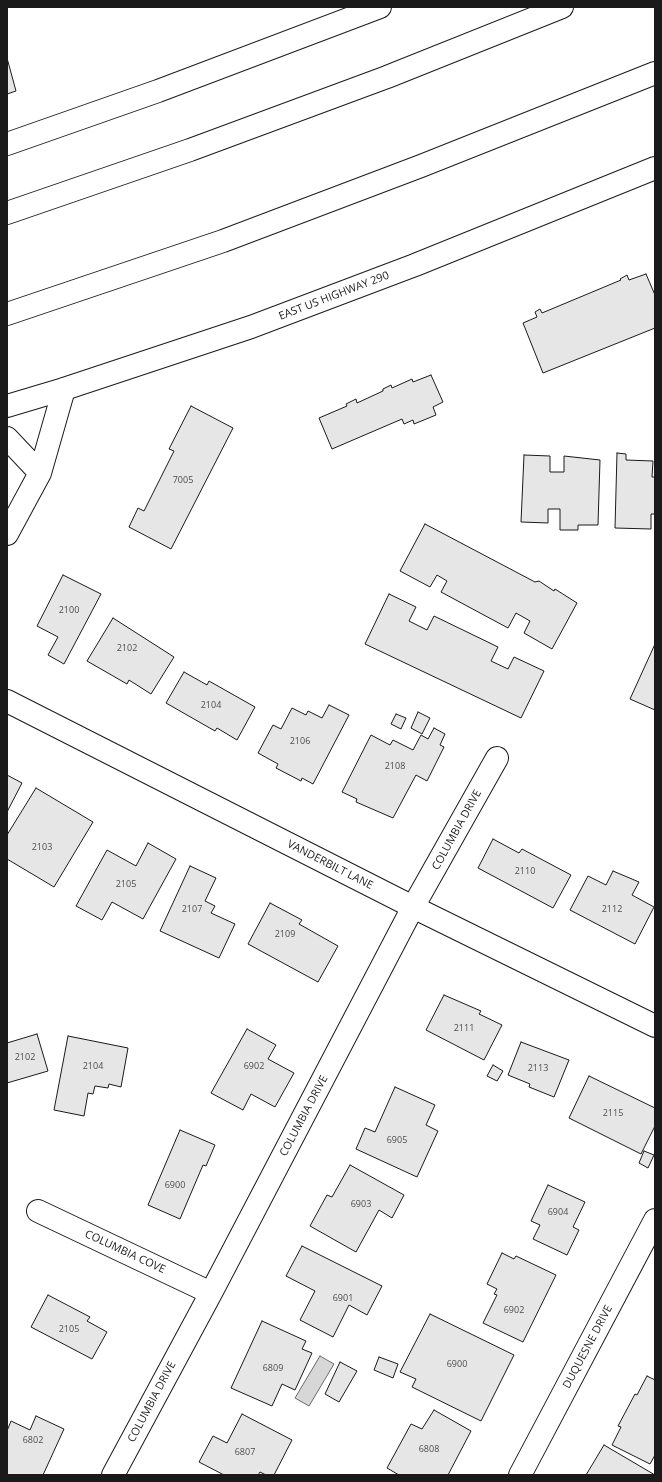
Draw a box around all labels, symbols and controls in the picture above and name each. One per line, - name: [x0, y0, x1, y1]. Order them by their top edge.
- street label: EAST US HIGHWAY 290: [277, 269, 391, 323]
- house number: 7005: [173, 475, 193, 485]
- house number: 2100: [59, 605, 79, 615]
- house number: 2102: [117, 643, 137, 653]
- house number: 2104: [201, 700, 221, 710]
- house number: 2106: [290, 736, 310, 746]
- house number: 2108: [385, 761, 405, 771]
- street label: COLUMBIA DRIVE: [429, 788, 485, 872]
- street label: VANDERBILT LANE: [285, 838, 375, 892]
- house number: 2103: [32, 842, 52, 852]
- house number: 2110: [515, 866, 535, 876]
- house number: 2105: [116, 879, 136, 889]
- house number: 2107: [182, 904, 202, 914]
- house number: 2112: [602, 904, 622, 914]
- house number: 2109: [275, 929, 295, 939]
- house number: 2111: [454, 1023, 474, 1033]
- house number: 2102: [15, 1052, 35, 1062]
- house number: 2104: [83, 1061, 103, 1071]
- house number: 6902: [244, 1061, 264, 1071]
- house number: 2113: [528, 1063, 548, 1073]
- street label: COLUMBIA DRIVE: [277, 1073, 331, 1159]
- house number: 2115: [603, 1108, 623, 1118]
- house number: 6905: [387, 1135, 407, 1145]
- house number: 6900: [165, 1180, 185, 1190]
- house number: 6903: [351, 1199, 371, 1209]
- house number: 6904: [548, 1207, 568, 1217]
- street label: COLUMBIA COVE: [83, 1228, 167, 1276]
- house number: 6901: [333, 1293, 353, 1303]
- street label: DUQUESNE DRIVE: [560, 1303, 616, 1391]
- house number: 6902: [504, 1305, 524, 1315]
- house number: 2105: [59, 1324, 79, 1334]
- street label: COLUMBIA DRIVE: [125, 1359, 179, 1445]
- house number: 6900: [447, 1359, 467, 1369]
- house number: 6809: [263, 1363, 283, 1373]
- house number: 6802: [23, 1435, 43, 1445]
- house number: 6808: [419, 1444, 439, 1454]
- house number: 6807: [235, 1447, 255, 1457]

